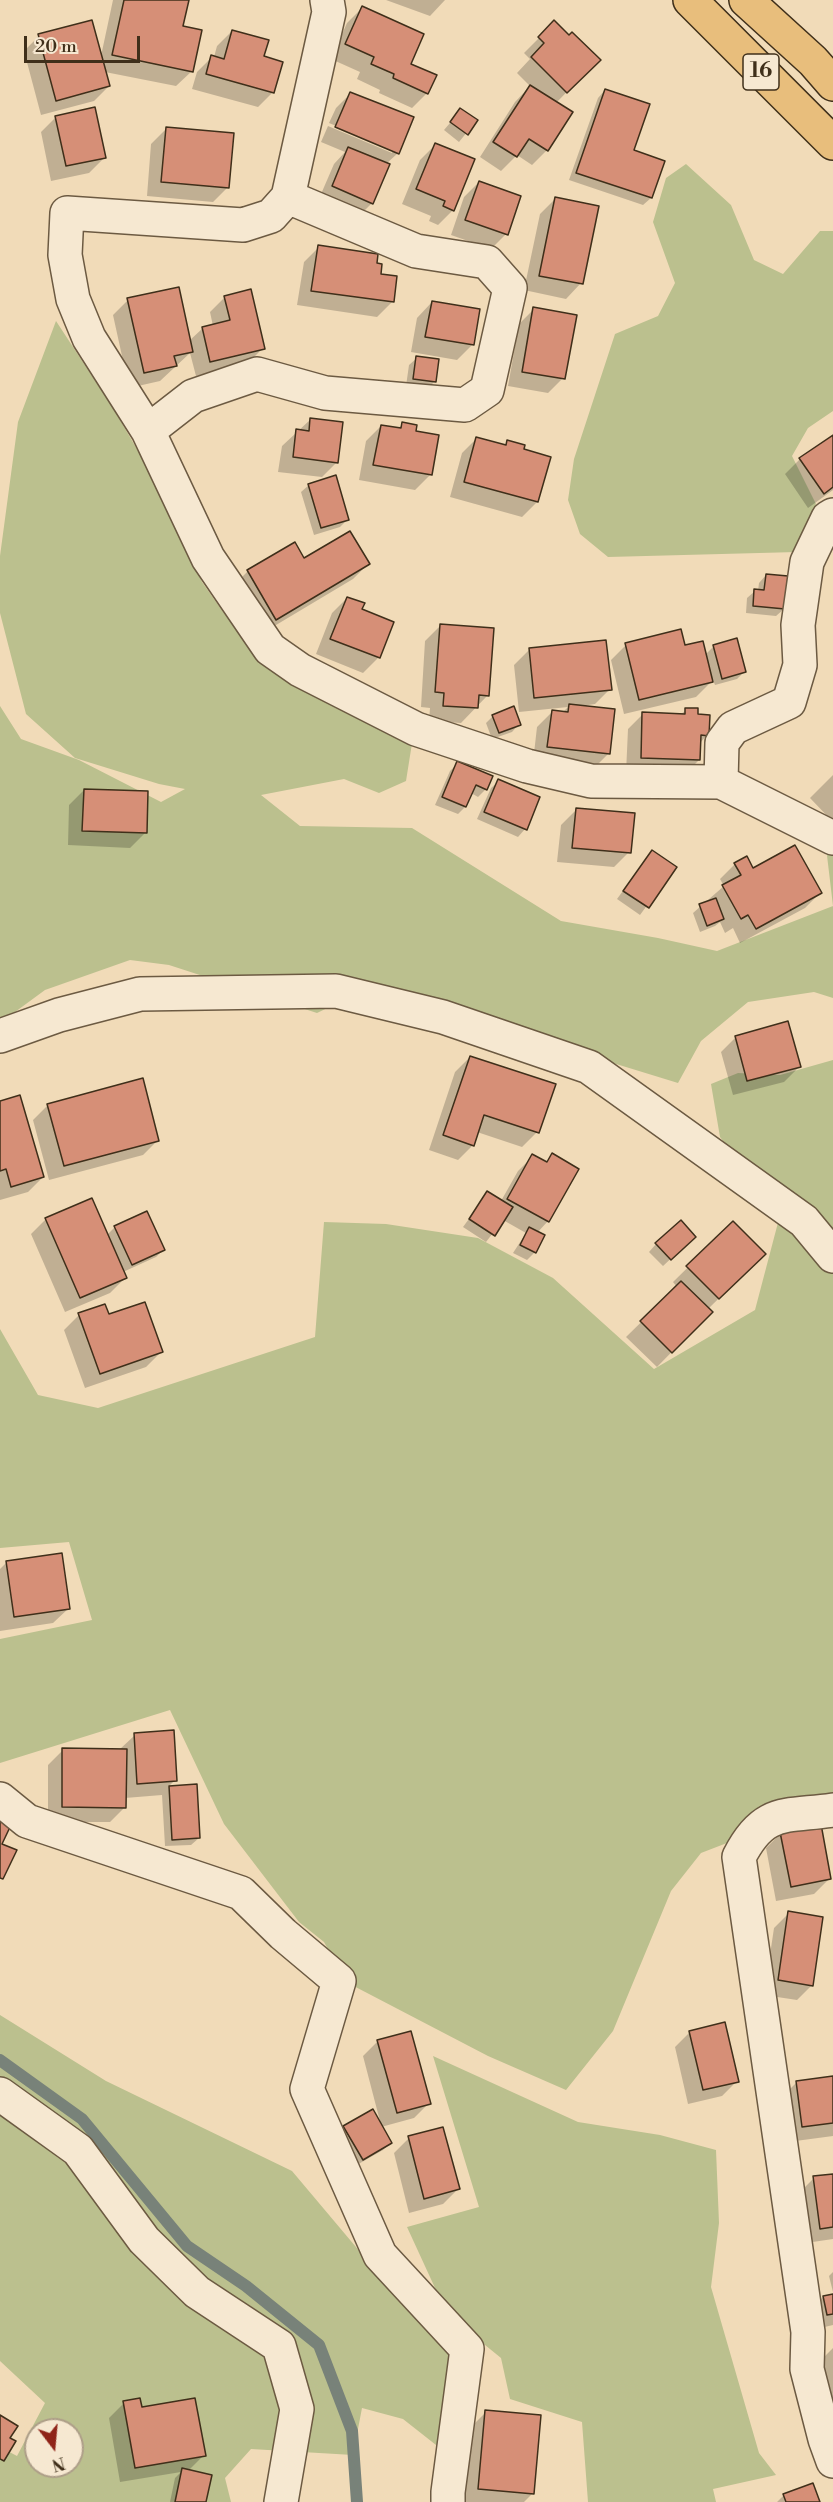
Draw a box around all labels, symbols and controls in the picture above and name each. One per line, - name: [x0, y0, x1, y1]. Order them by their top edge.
- scale bar: [27, 24, 142, 62]
- text: 20 m: [35, 35, 77, 58]
- road number: 16: [743, 54, 779, 90]
- north arrow: [24, 2418, 84, 2478]
- text: N: [50, 2452, 67, 2475]

